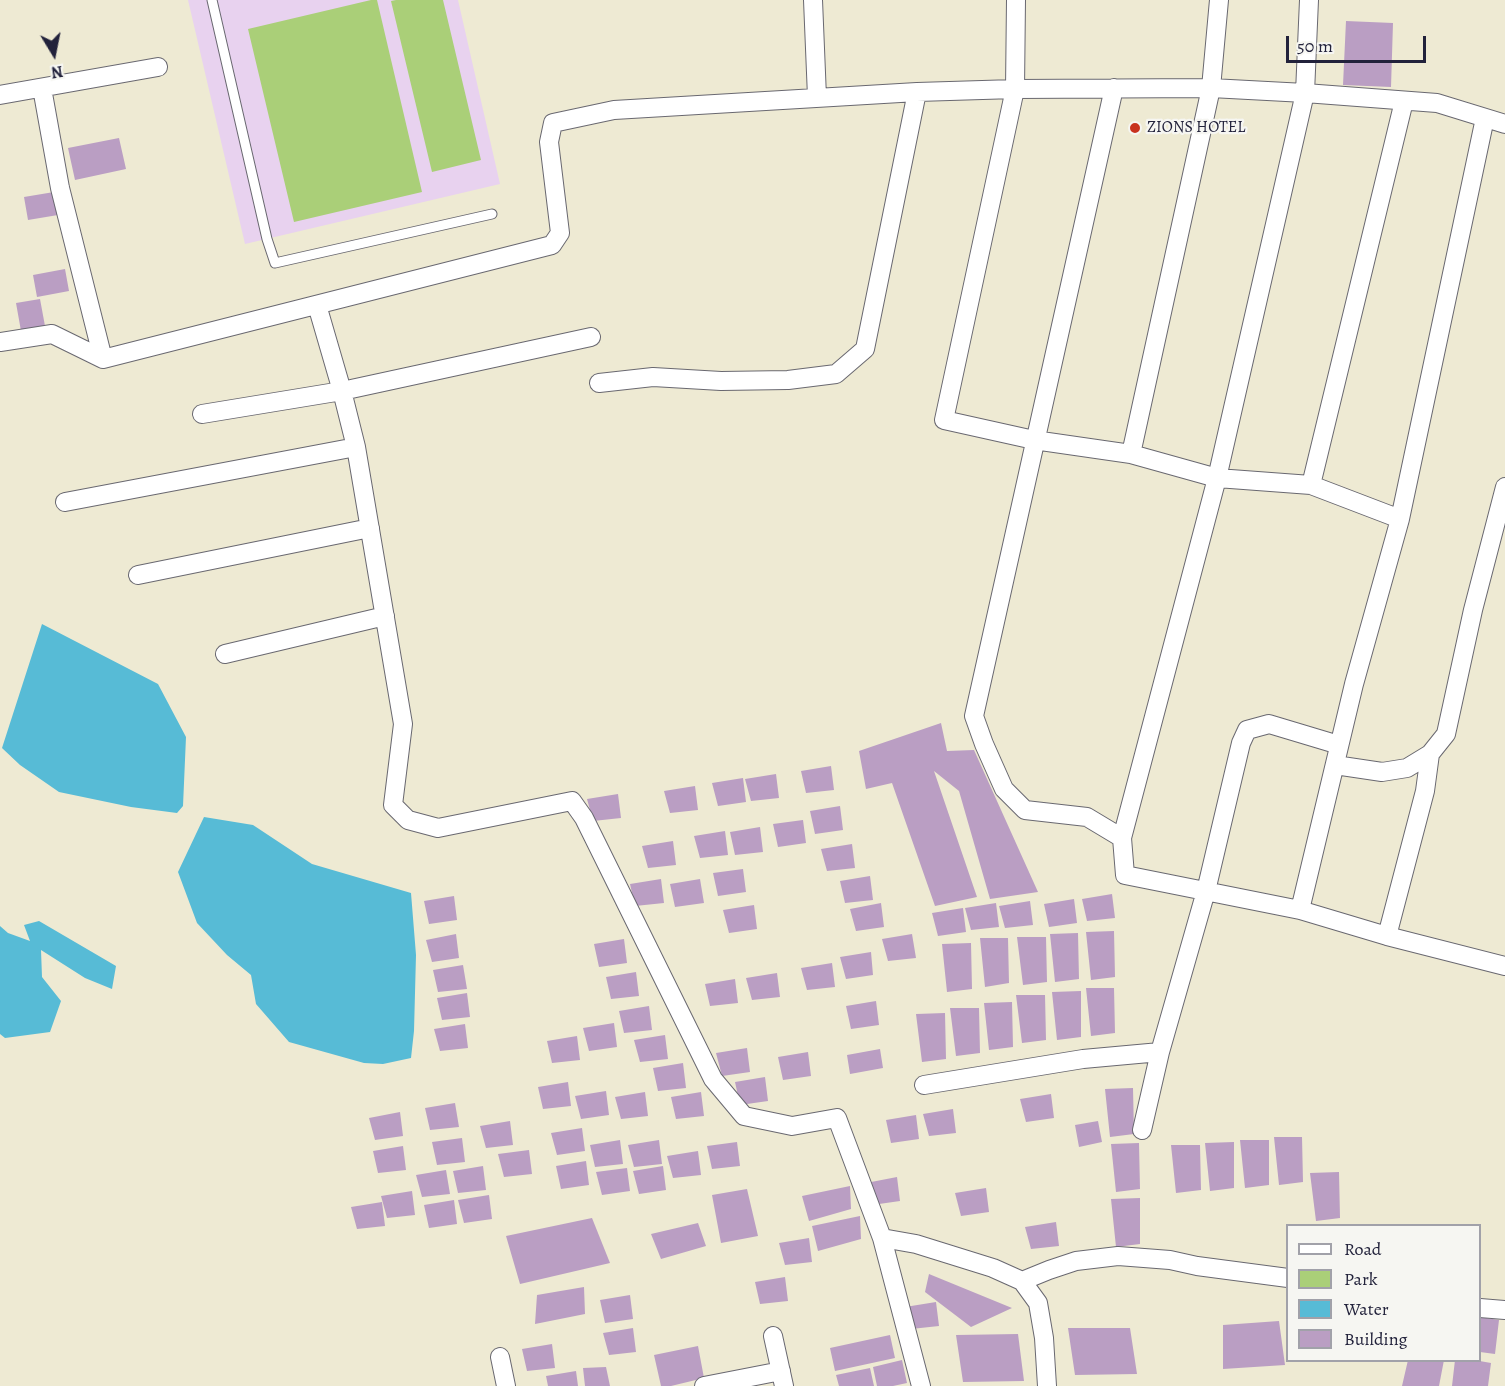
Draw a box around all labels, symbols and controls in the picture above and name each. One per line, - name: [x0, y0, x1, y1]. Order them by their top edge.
- north arrow: [24, 24, 84, 84]
- scale bar: [1289, 24, 1428, 62]
- text: 50 m: [1297, 34, 1333, 58]
- text: N: [49, 60, 65, 84]
- place label: ZIONS HOTEL: [1147, 118, 1245, 138]
- marker: ZIONS HOTEL: [1128, 121, 1142, 135]
- legend: [1286, 1224, 1481, 1362]
- text: Road: [1344, 1237, 1381, 1261]
- text: Park: [1344, 1267, 1378, 1291]
- text: Water: [1344, 1297, 1389, 1321]
- text: Building: [1344, 1327, 1408, 1351]

